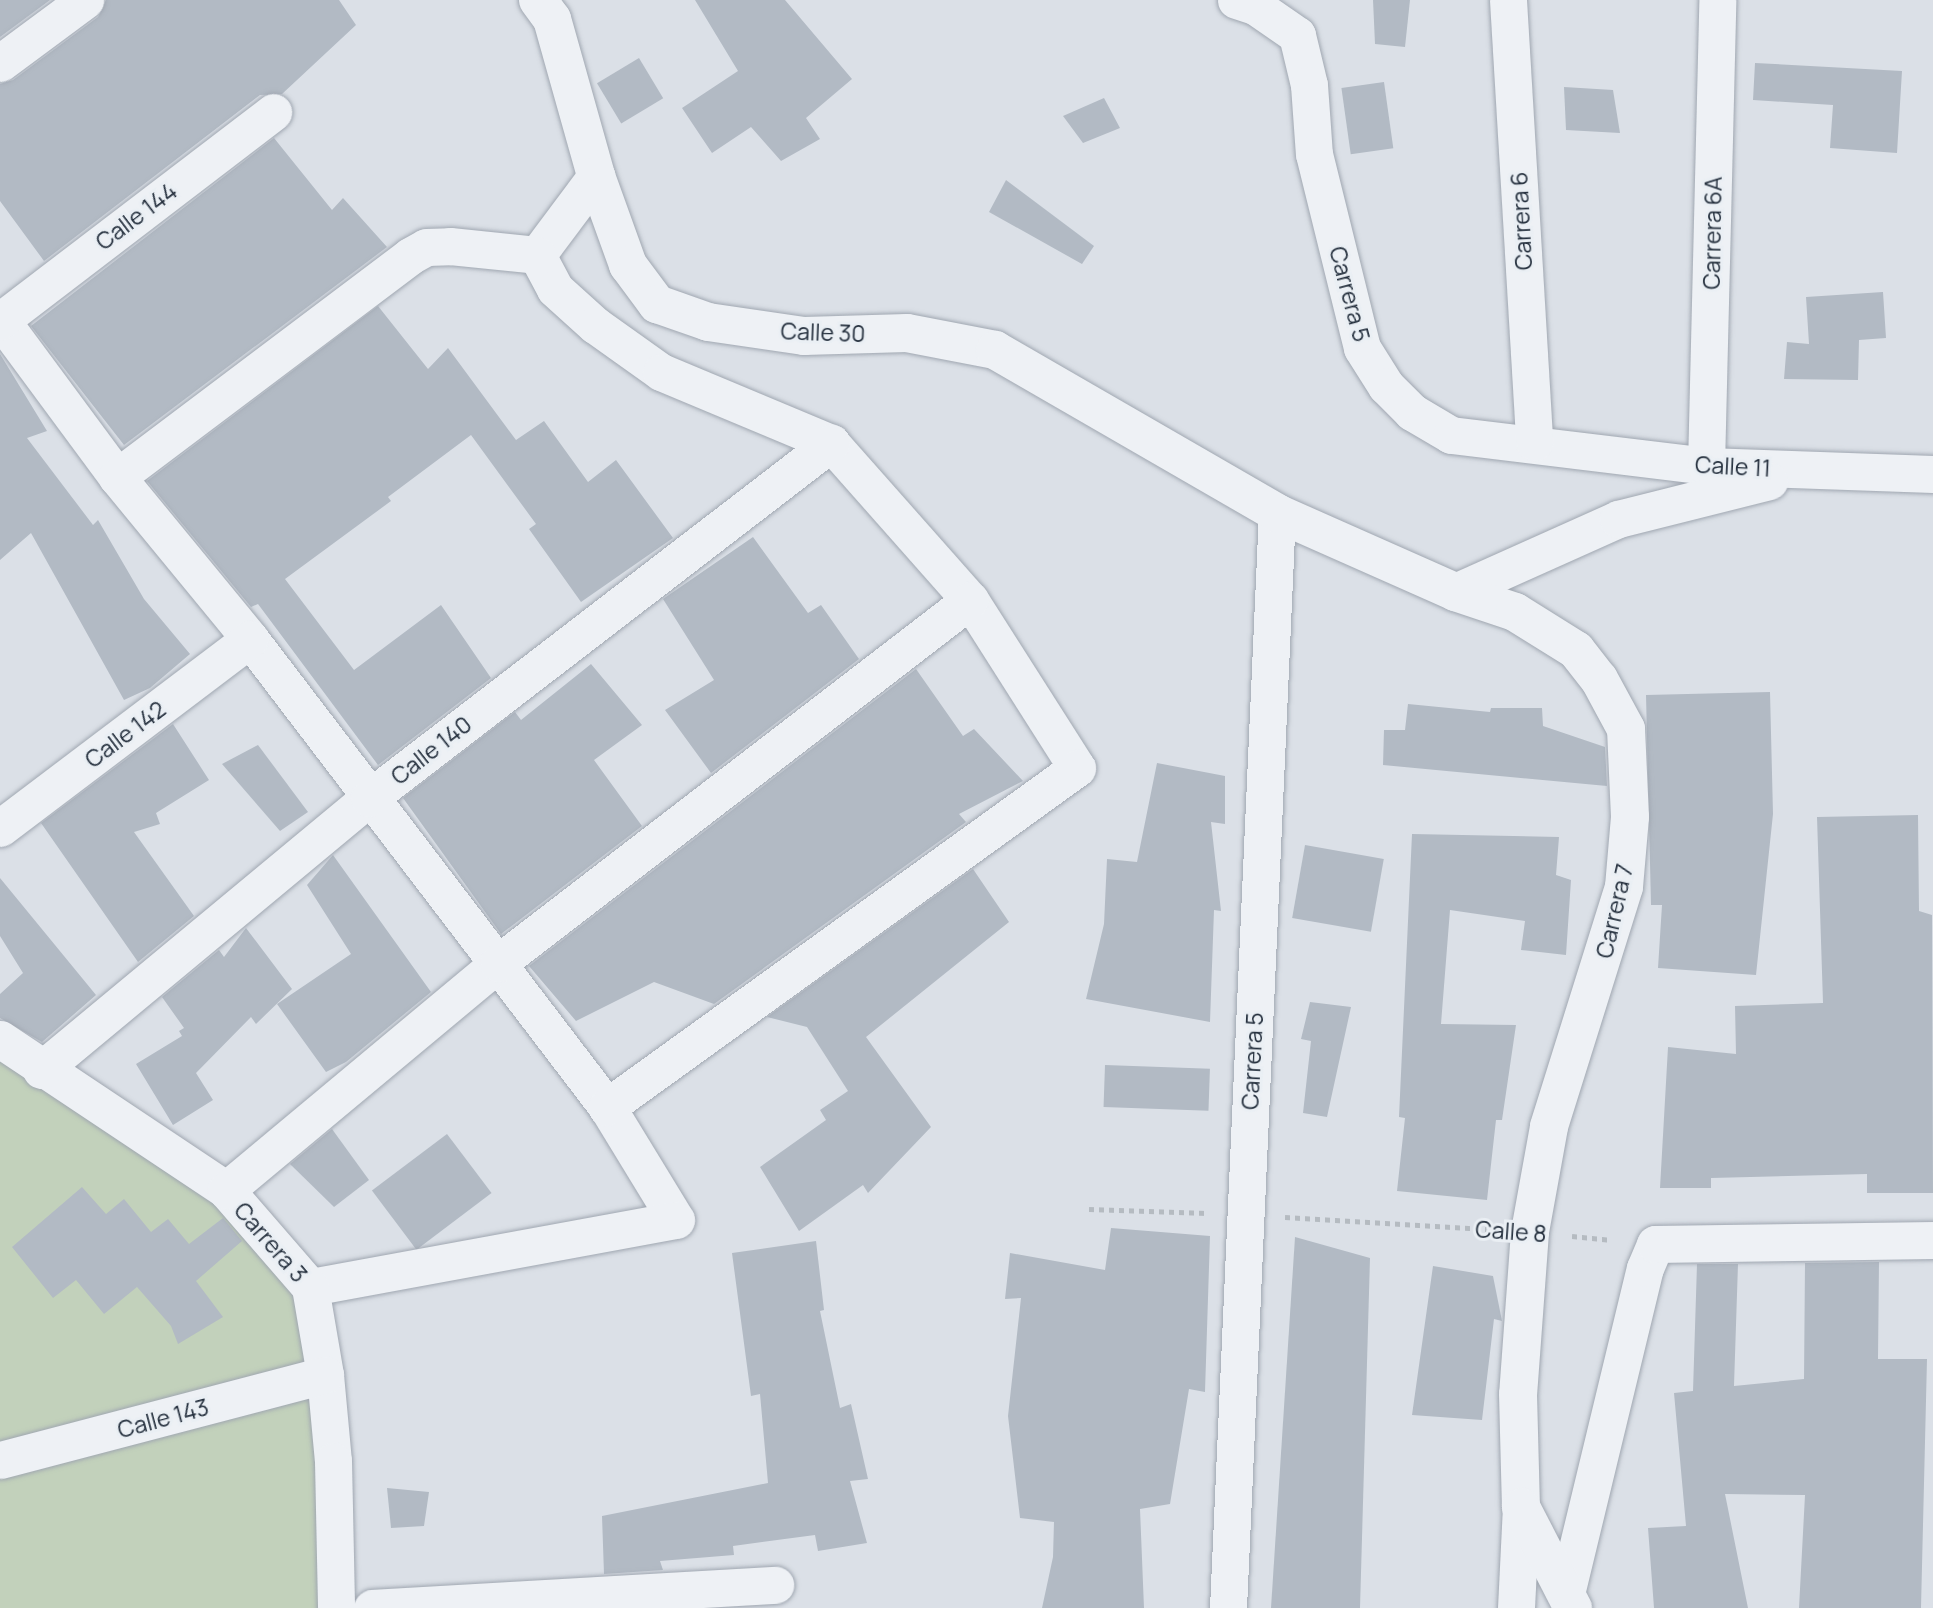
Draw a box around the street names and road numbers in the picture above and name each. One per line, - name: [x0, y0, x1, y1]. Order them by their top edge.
- street label: Carrera 6: [1505, 171, 1537, 271]
- street label: Carrera 6A: [1697, 176, 1727, 290]
- street label: Calle 144: [90, 177, 182, 255]
- street label: Carrera 5: [1324, 243, 1376, 345]
- street label: Calle 30: [780, 317, 866, 347]
- street label: Calle 11: [1694, 450, 1772, 482]
- street label: Calle 142: [79, 695, 171, 773]
- street label: Calle 140: [385, 710, 477, 790]
- street label: Carrera 7: [1590, 861, 1638, 961]
- street label: Carrera 5: [1236, 1012, 1268, 1110]
- street label: Carrera 3: [229, 1196, 313, 1288]
- street label: Calle 8: [1474, 1215, 1548, 1247]
- street label: Calle 143: [114, 1393, 212, 1443]

